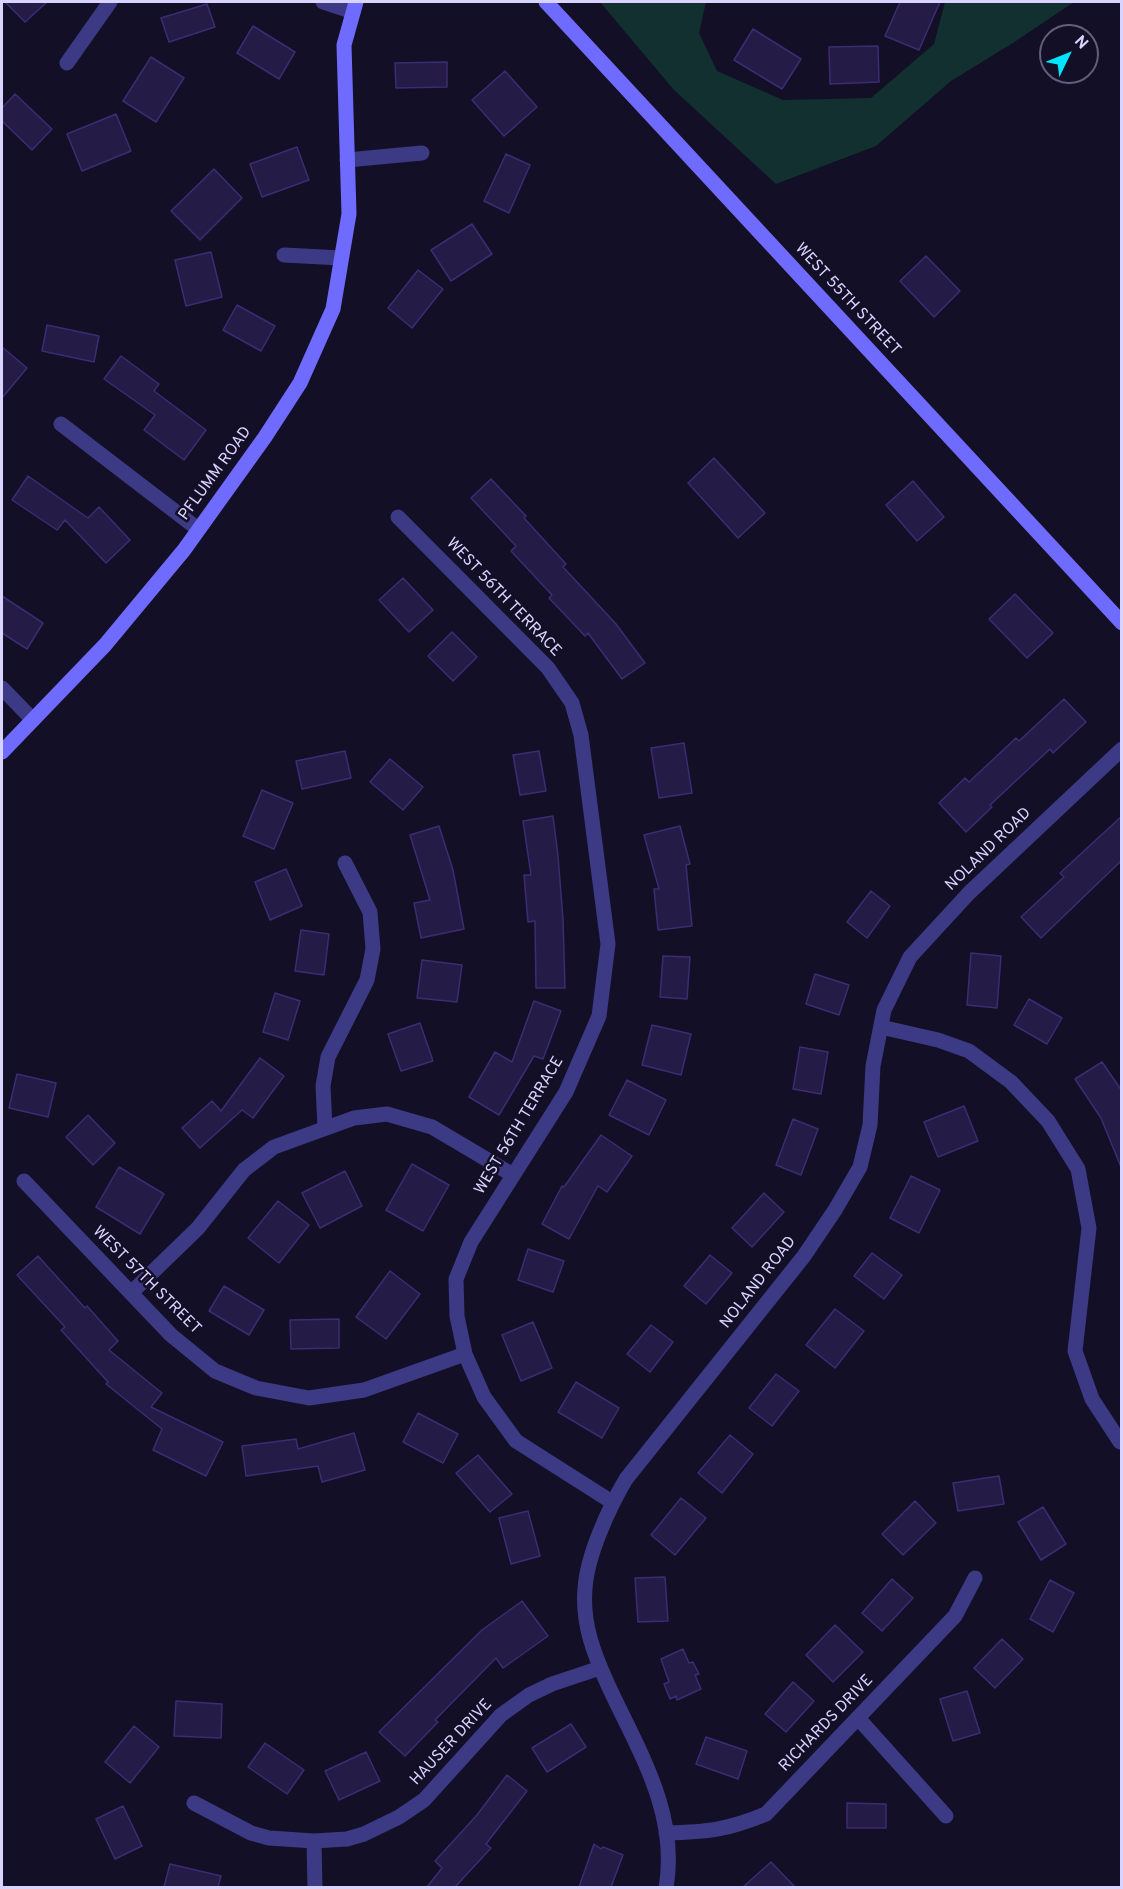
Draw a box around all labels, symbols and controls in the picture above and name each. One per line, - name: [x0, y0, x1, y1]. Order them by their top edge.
- north arrow: [1039, 24, 1099, 84]
- text: N: [1069, 32, 1092, 54]
- street label: WEST 55TH STREET: [790, 240, 904, 360]
- street label: PFLUMM ROAD: [176, 423, 256, 525]
- street label: WEST 56TH TERRACE: [441, 535, 565, 661]
- street label: NOLAND ROAD: [942, 804, 1036, 896]
- street label: WEST 56TH TERRACE: [471, 1054, 569, 1198]
- street label: WEST 57TH STREET: [88, 1223, 204, 1339]
- street label: NOLAND ROAD: [717, 1233, 801, 1333]
- street label: RICHARDS DRIVE: [776, 1672, 878, 1776]
- street label: HAUSER DRIVE: [407, 1696, 497, 1790]

